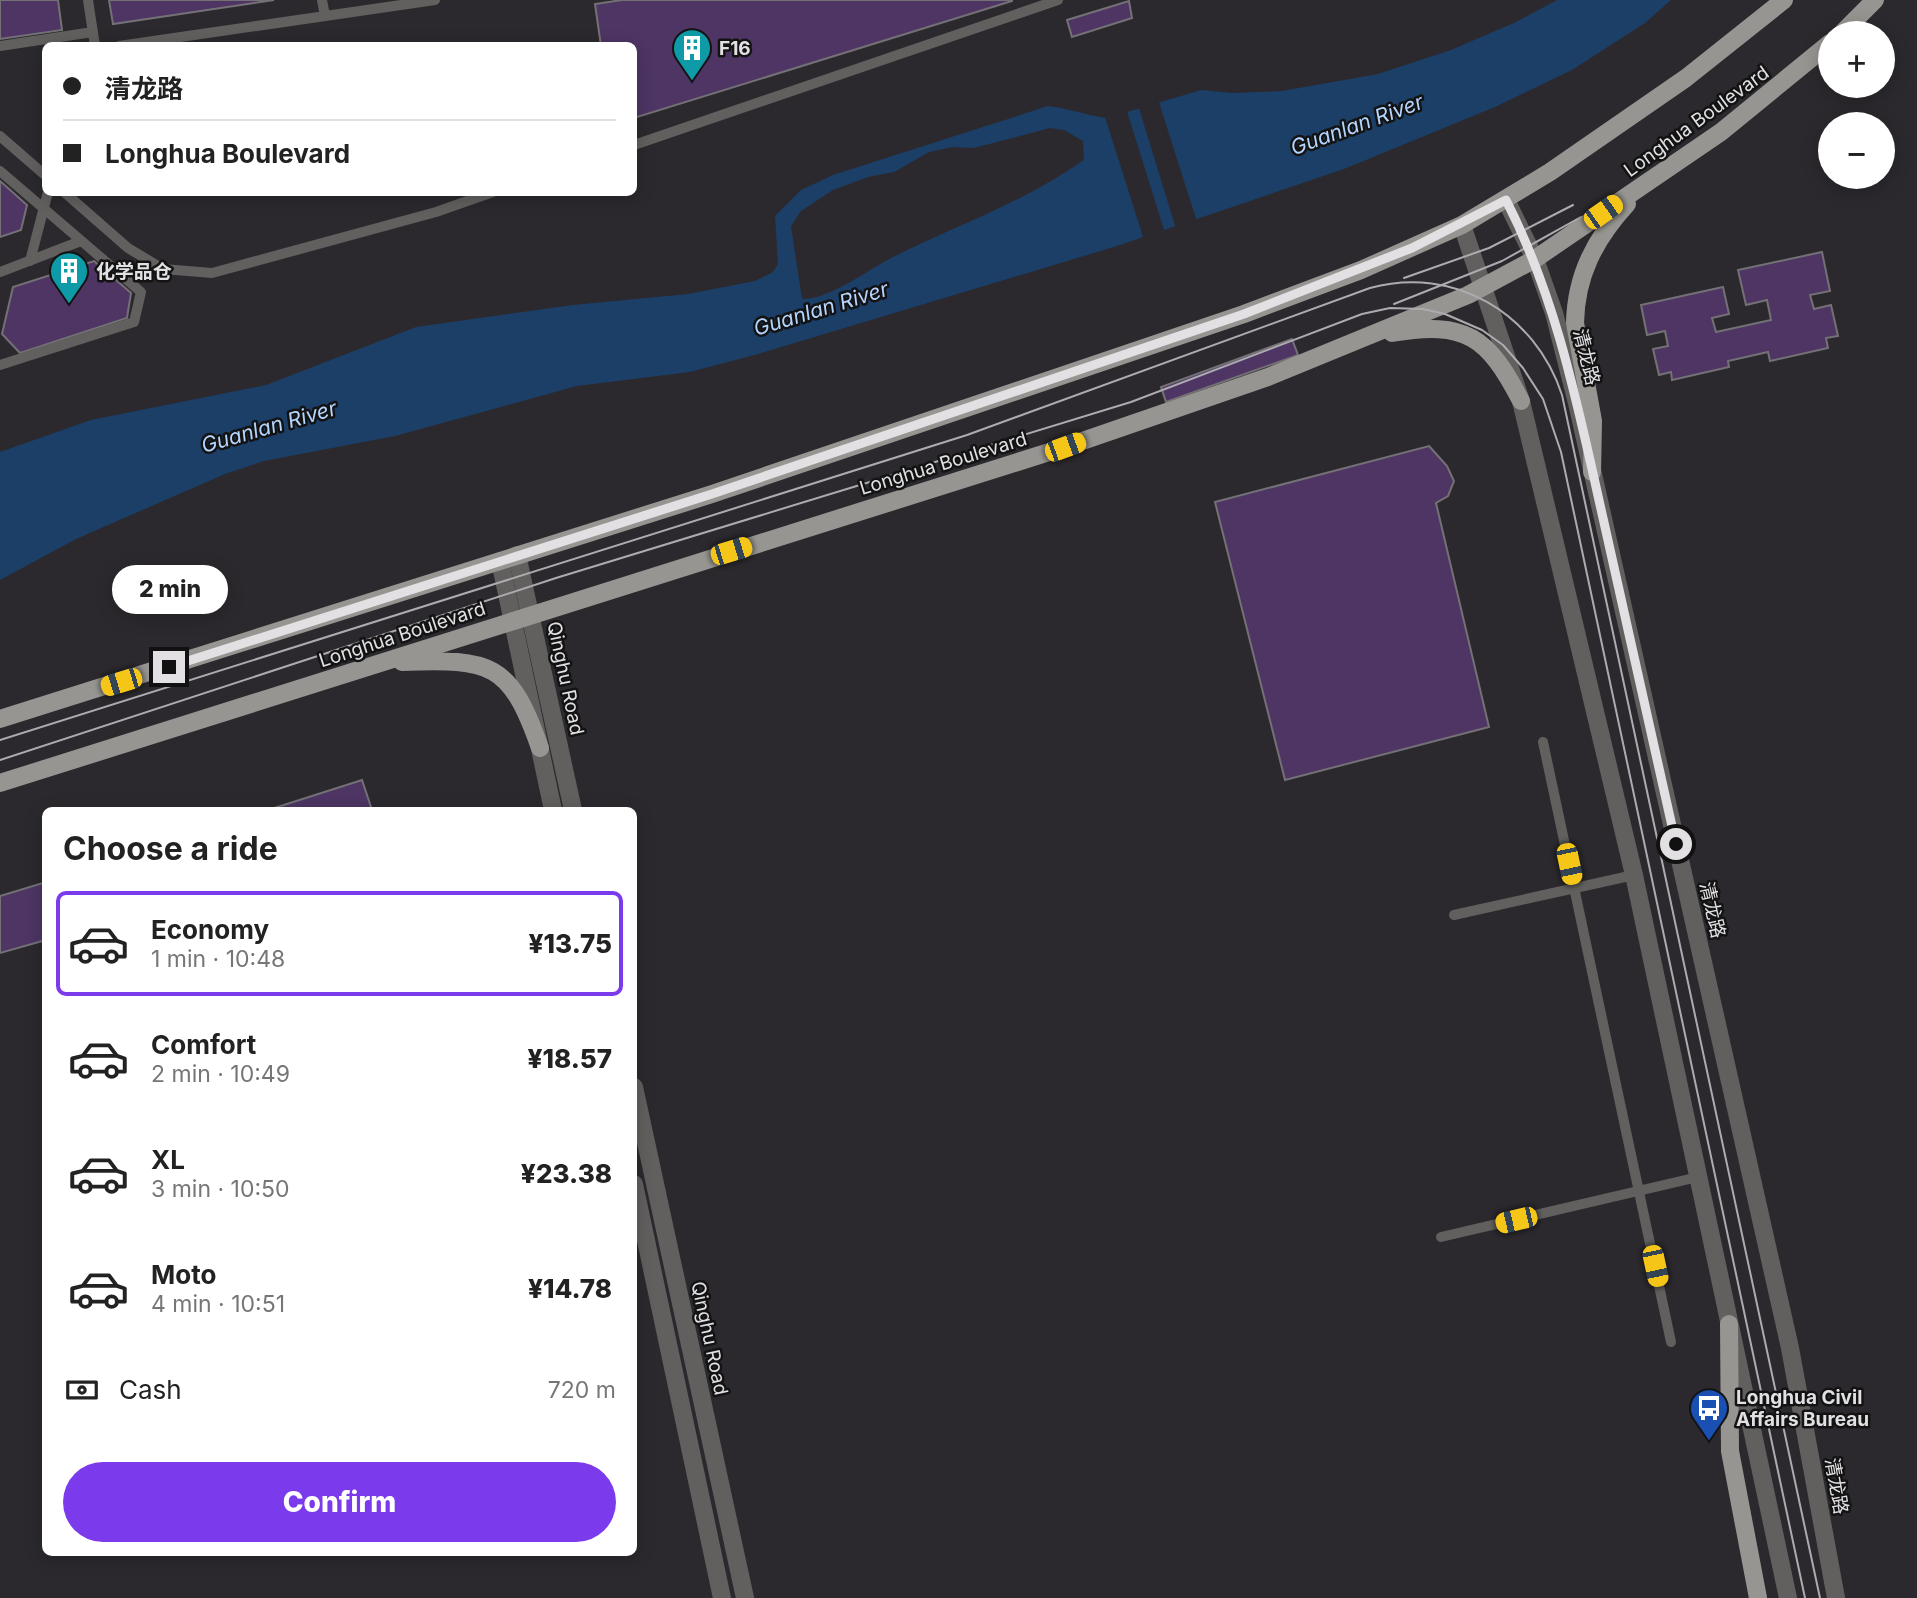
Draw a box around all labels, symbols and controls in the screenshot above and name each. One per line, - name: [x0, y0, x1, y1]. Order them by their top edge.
- map controls: [1818, 21, 1895, 189]
- button: +: [1818, 21, 1895, 98]
- building icon: F16: [671, 27, 713, 82]
- place label: F16: [719, 37, 751, 60]
- street label: Longhua Boulevard: [1619, 61, 1773, 182]
- text: 清龙路: [105, 73, 183, 104]
- water label: Guanlan River: [1287, 89, 1428, 160]
- button: −: [1818, 112, 1895, 189]
- text: Longhua Boulevard: [105, 138, 350, 169]
- car: [1580, 191, 1627, 233]
- building icon: 化学品仓: [48, 250, 90, 305]
- place label: 化学品仓: [96, 260, 172, 283]
- water label: Guanlan River: [750, 276, 892, 341]
- street label: 清龙路: [1568, 327, 1605, 388]
- water label: Guanlan River: [198, 395, 340, 458]
- street label: Longhua Boulevard: [857, 427, 1030, 500]
- car: [1042, 430, 1089, 464]
- car: [708, 535, 755, 567]
- callout: 2 min: [111, 566, 227, 614]
- text: 2 min: [139, 575, 201, 603]
- street label: Longhua Boulevard: [316, 597, 488, 672]
- street label: Qinghu Road: [542, 619, 589, 737]
- route end: [153, 651, 185, 683]
- car: [98, 666, 145, 698]
- route start: [1660, 828, 1692, 860]
- text: Choose a ride: [63, 829, 278, 868]
- car: [1555, 841, 1584, 887]
- street label: 清龙路: [1695, 880, 1730, 940]
- icon: car: [67, 912, 130, 975]
- text: Economy: [151, 914, 269, 945]
- text: ¥13.75: [529, 928, 612, 959]
- text: 1 min · 10:48: [151, 945, 285, 973]
- icon: car: [67, 1027, 130, 1090]
- text: Comfort: [151, 1029, 256, 1060]
- text: ¥18.57: [527, 1043, 612, 1074]
- text: 2 min · 10:49: [151, 1060, 290, 1088]
- icon: car: [67, 1142, 130, 1205]
- text: XL: [151, 1144, 185, 1175]
- text: ¥23.38: [521, 1158, 612, 1189]
- text: 3 min · 10:50: [151, 1175, 290, 1203]
- car: [1494, 1205, 1539, 1235]
- car: [1641, 1243, 1670, 1289]
- icon: car: [67, 1257, 130, 1320]
- text: Moto: [151, 1259, 216, 1290]
- text: ¥14.78: [528, 1273, 612, 1304]
- street label: Qinghu Road: [686, 1279, 733, 1397]
- text: 4 min · 10:51: [151, 1290, 285, 1318]
- icon: cash: [63, 1371, 101, 1409]
- text: Cash: [119, 1374, 182, 1405]
- text: 720 m: [548, 1376, 616, 1404]
- place label: Longhua Civil Affairs Bureau: [1736, 1386, 1869, 1431]
- bus stop icon: Longhua Civil Affairs Bureau: [1688, 1387, 1730, 1442]
- street label: 清龙路: [1820, 1456, 1853, 1516]
- button: Confirm: [63, 1462, 616, 1542]

